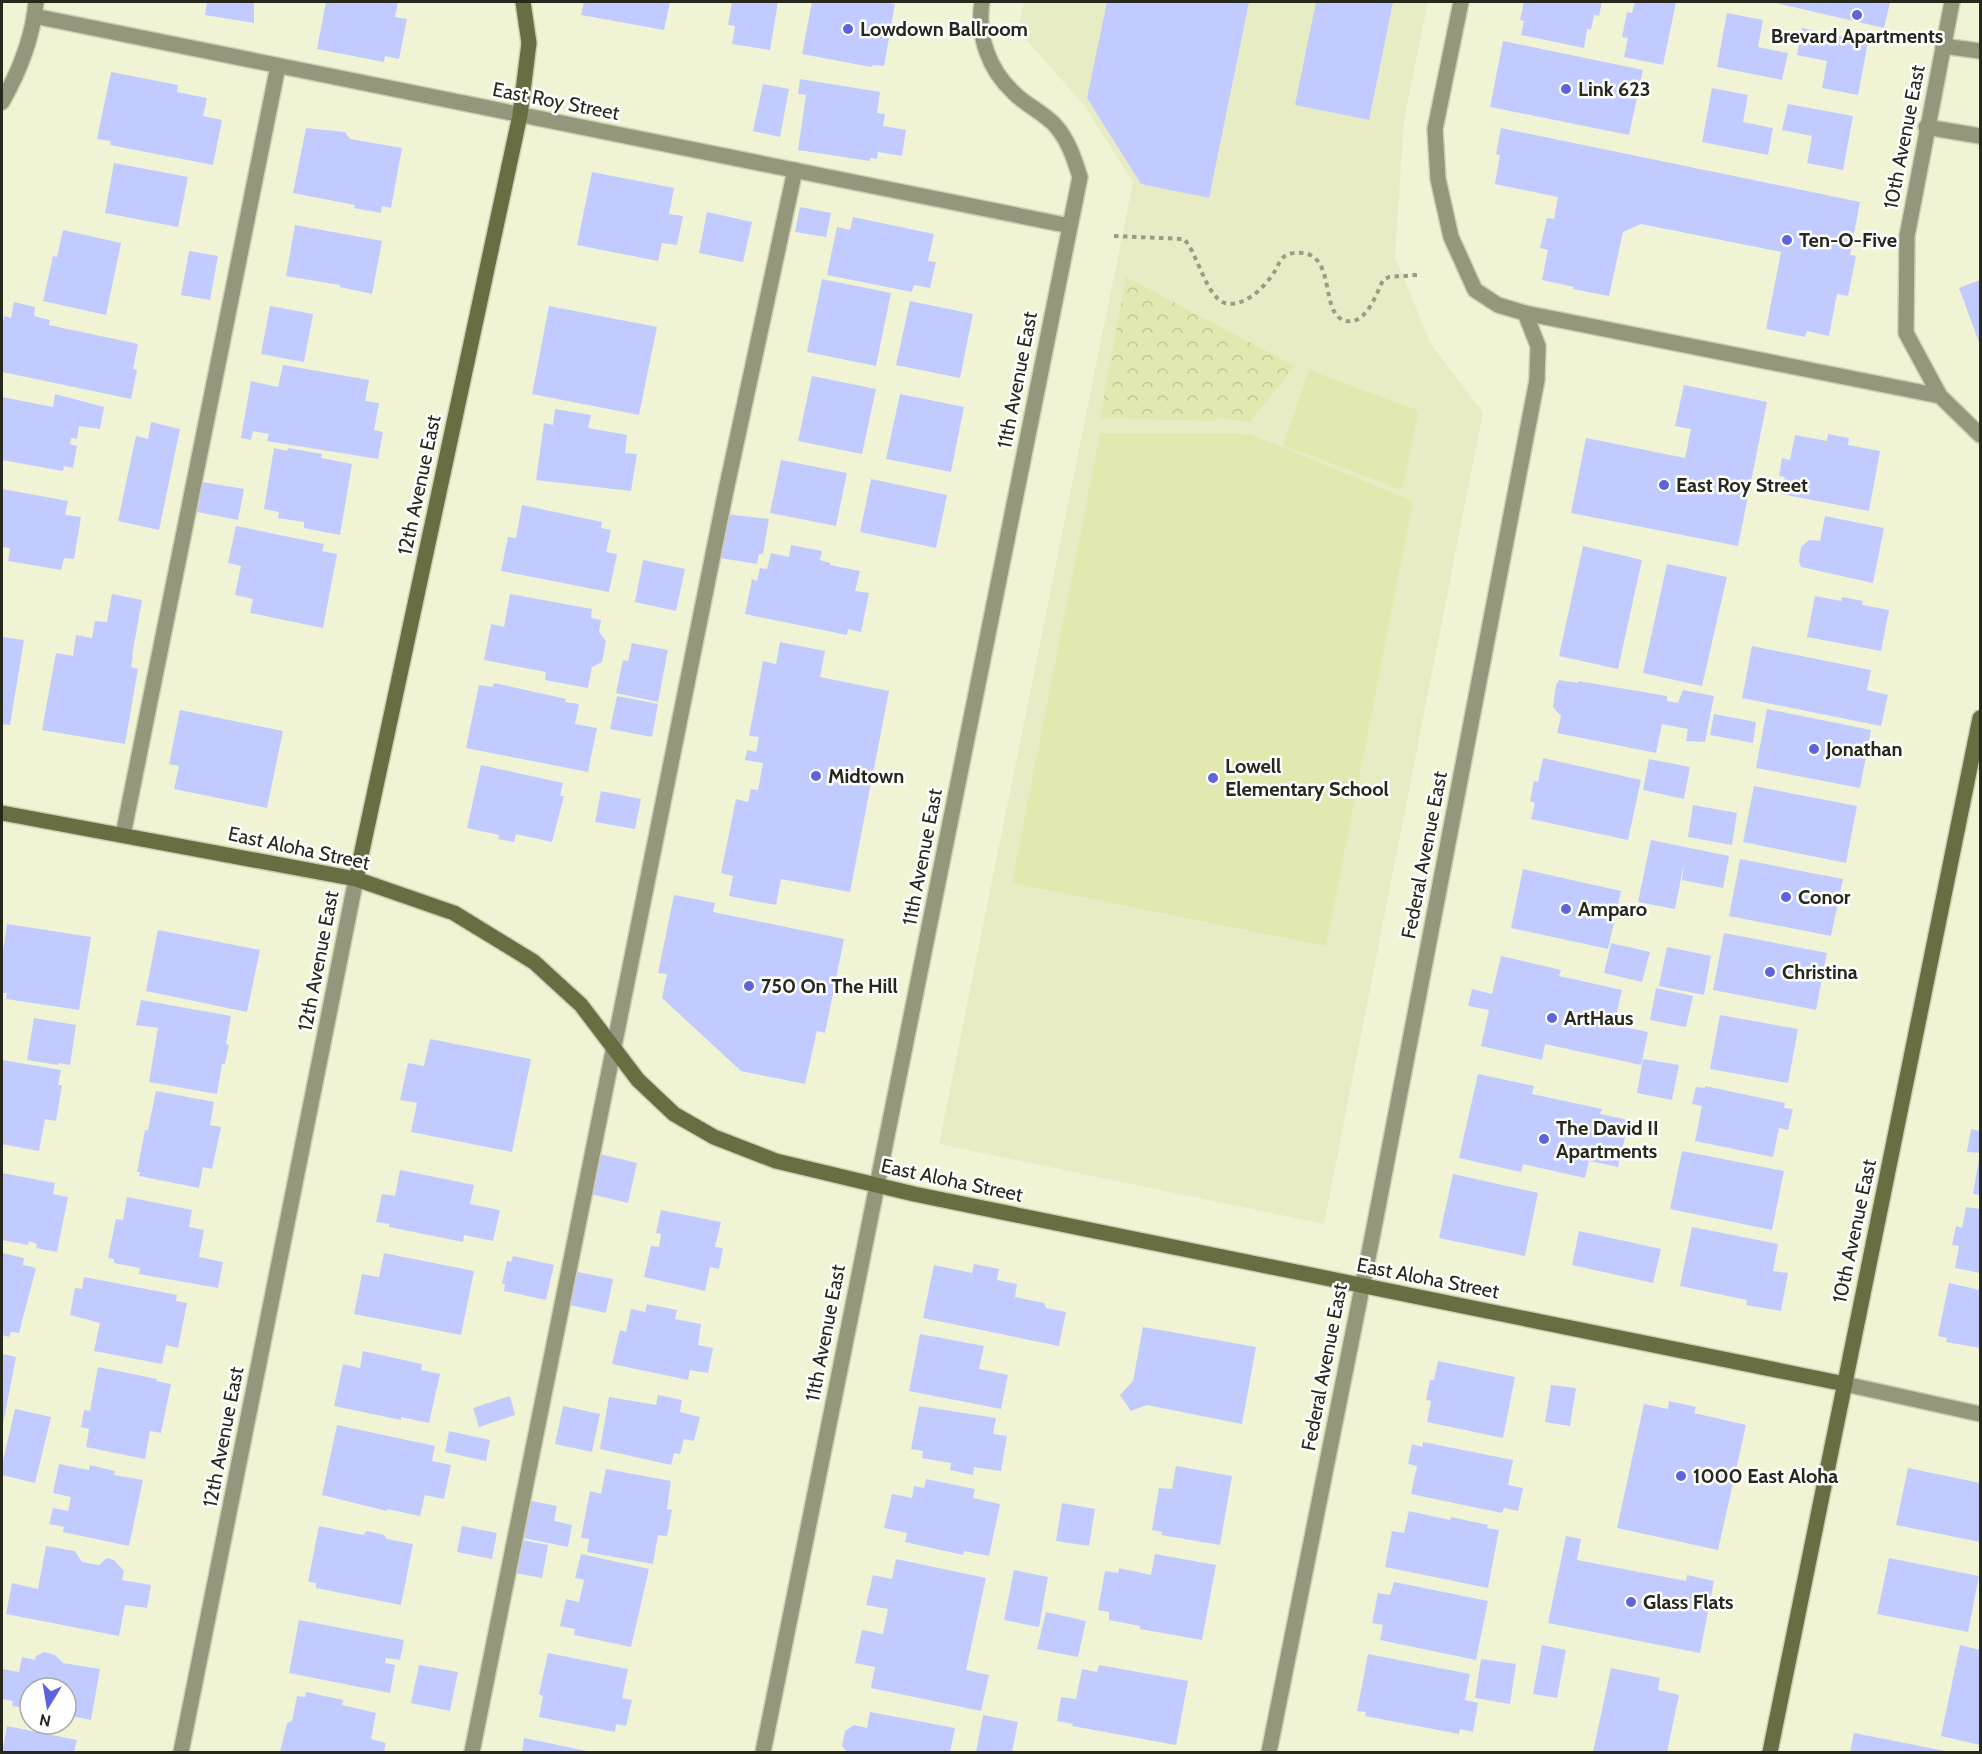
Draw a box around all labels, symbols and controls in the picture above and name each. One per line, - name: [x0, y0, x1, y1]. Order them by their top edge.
- marker: Brevard Apartments: [1850, 8, 1864, 22]
- place label: Lowdown Ballroom: [860, 17, 1028, 41]
- marker: Lowdown Ballroom: [841, 22, 855, 36]
- place label: Brevard Apartments: [1771, 24, 1943, 48]
- street label: 10th Avenue East: [1878, 63, 1930, 211]
- street label: East Roy Street: [491, 77, 622, 125]
- place label: Link 623: [1578, 77, 1651, 101]
- marker: Link 623: [1559, 82, 1573, 96]
- place label: Ten-O-Five: [1799, 228, 1897, 252]
- marker: Ten-O-Five: [1780, 233, 1794, 247]
- street label: 11th Avenue East: [992, 309, 1042, 450]
- street label: 12th Avenue East: [392, 412, 446, 557]
- place label: East Roy Street: [1676, 473, 1808, 497]
- marker: East Roy Street: [1657, 478, 1671, 492]
- place label: Jonathan: [1825, 737, 1903, 761]
- marker: Jonathan: [1807, 742, 1821, 756]
- place label: Lowell Elementary School: [1225, 754, 1389, 801]
- place label: Midtown: [828, 764, 904, 788]
- marker: Midtown: [809, 769, 823, 783]
- street label: Federal Avenue East: [1396, 769, 1452, 941]
- marker: Lowell Elementary School: [1206, 771, 1220, 785]
- street label: 11th Avenue East: [897, 786, 947, 927]
- street label: East Aloha Street: [226, 821, 372, 875]
- place label: Conor: [1798, 885, 1851, 909]
- street label: 12th Avenue East: [293, 888, 343, 1033]
- marker: Conor: [1779, 890, 1793, 904]
- place label: Amparo: [1578, 897, 1647, 921]
- marker: Amparo: [1559, 902, 1573, 916]
- place label: Christina: [1782, 960, 1858, 984]
- marker: Christina: [1763, 965, 1777, 979]
- place label: 750 On The Hill: [761, 974, 898, 998]
- marker: 750 On The Hill: [742, 979, 756, 993]
- place label: ArtHaus: [1564, 1006, 1634, 1030]
- marker: ArtHaus: [1545, 1011, 1559, 1025]
- place label: The David II Apartments: [1556, 1116, 1659, 1163]
- marker: The David II Apartments: [1537, 1132, 1551, 1146]
- street label: East Aloha Street: [879, 1153, 1025, 1207]
- street label: 10th Avenue East: [1827, 1157, 1881, 1305]
- street label: East Aloha Street: [1355, 1252, 1501, 1304]
- street label: 11th Avenue East: [800, 1262, 850, 1403]
- street label: Federal Avenue East: [1296, 1281, 1352, 1453]
- street label: 12th Avenue East: [198, 1364, 248, 1509]
- place label: 1000 East Aloha: [1693, 1464, 1838, 1488]
- marker: 1000 East Aloha: [1674, 1469, 1688, 1483]
- place label: Glass Flats: [1643, 1590, 1734, 1614]
- marker: Glass Flats: [1624, 1595, 1638, 1609]
- north arrow: [18, 1676, 78, 1736]
- text: N: [38, 1710, 53, 1731]

